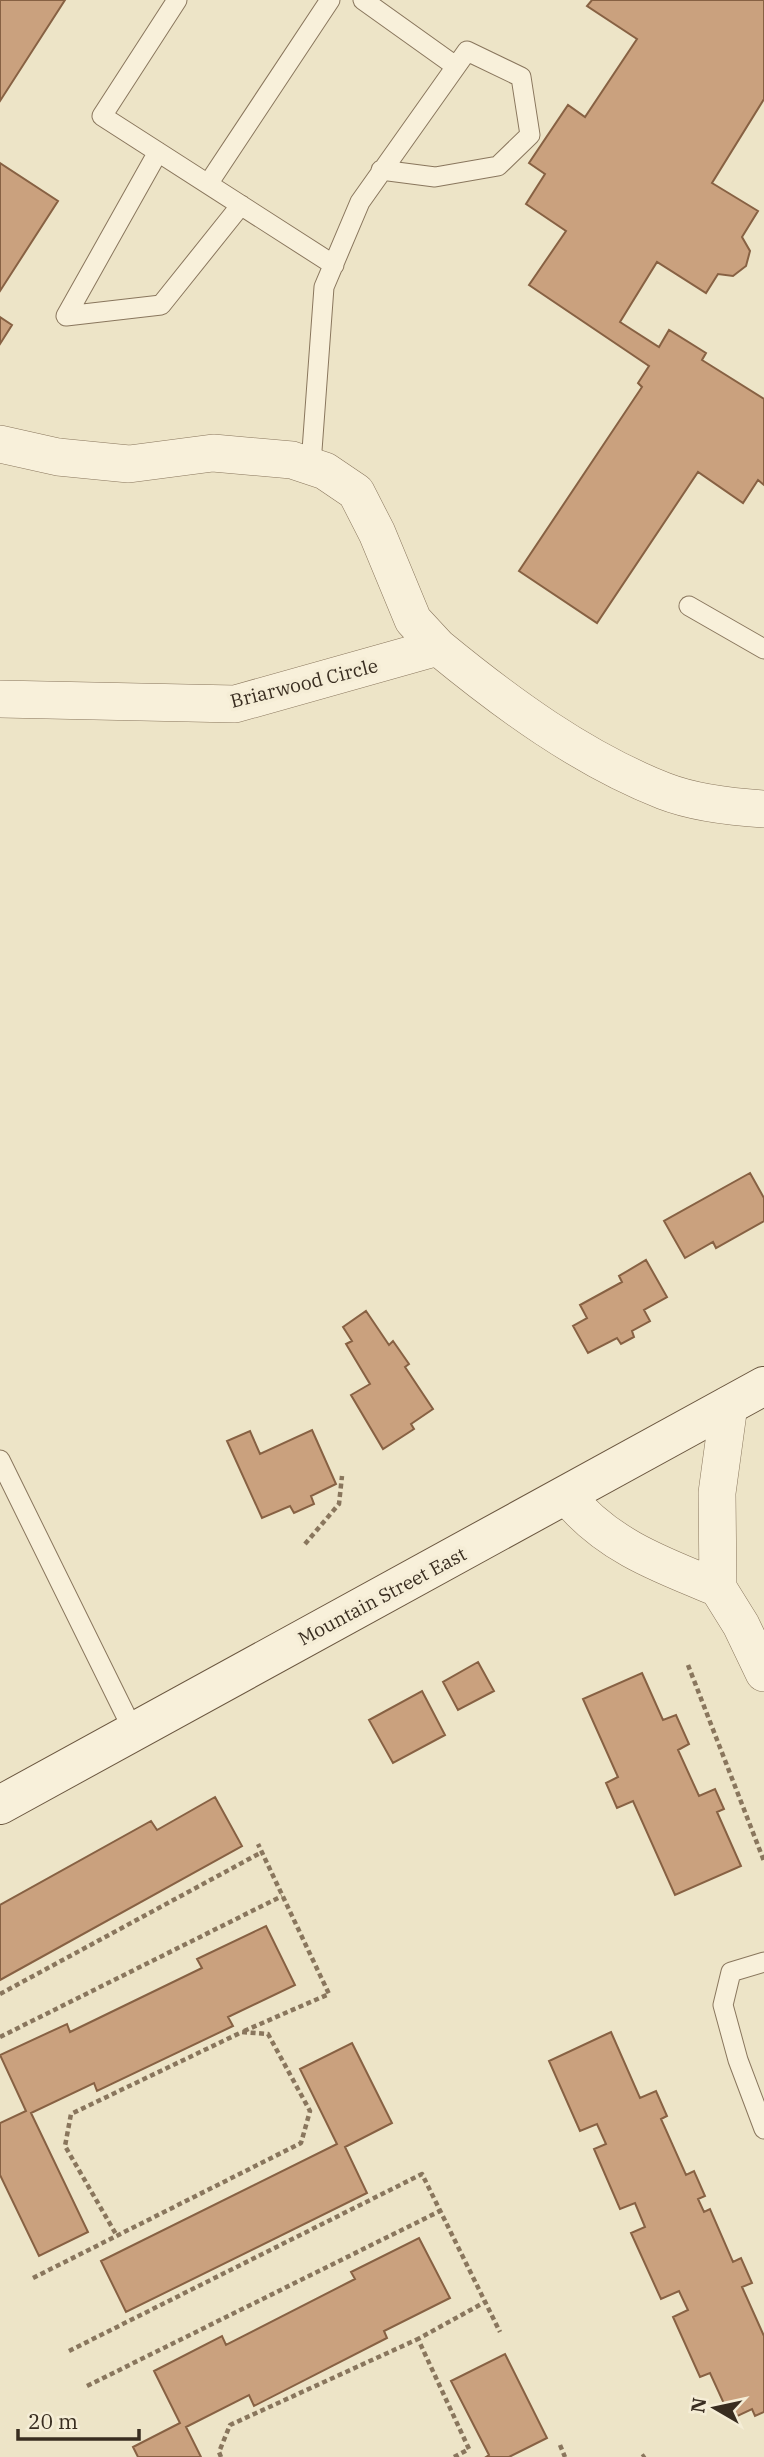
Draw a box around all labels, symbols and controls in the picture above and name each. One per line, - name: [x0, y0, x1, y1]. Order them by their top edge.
- street label: Briarwood Circle: [228, 653, 380, 713]
- street label: Mountain Street East: [294, 1541, 470, 1650]
- north arrow: [680, 2373, 750, 2443]
- text: N: [685, 2396, 711, 2415]
- scale bar: [18, 2398, 138, 2442]
- text: 20 m: [28, 2407, 78, 2435]

